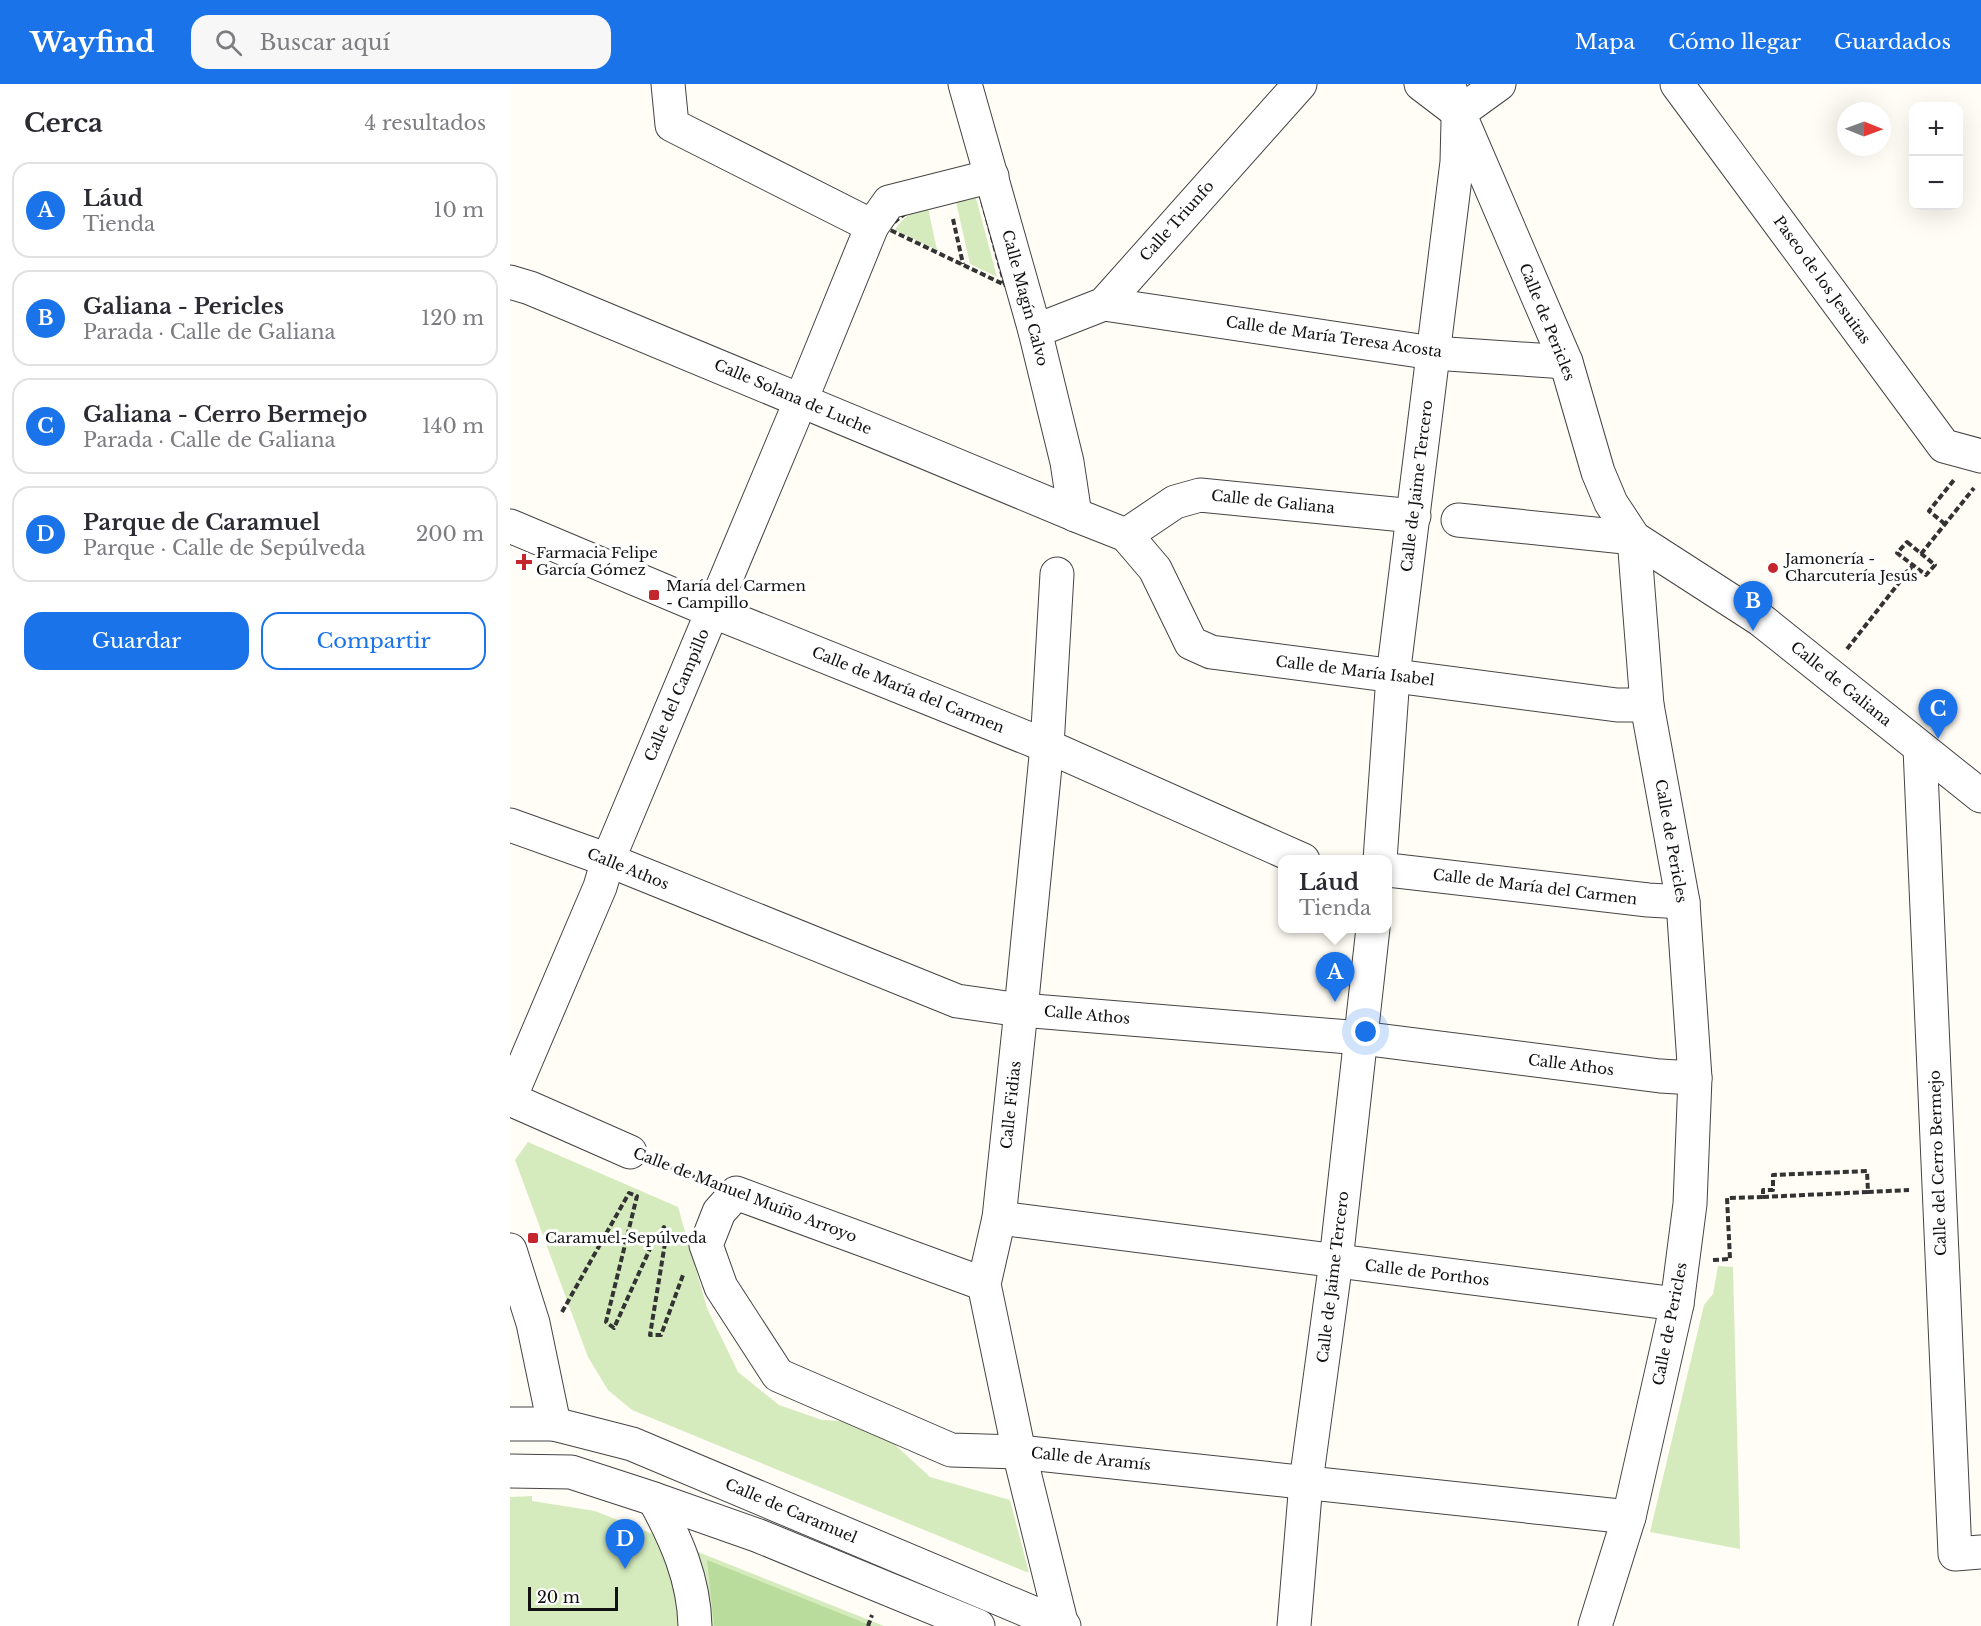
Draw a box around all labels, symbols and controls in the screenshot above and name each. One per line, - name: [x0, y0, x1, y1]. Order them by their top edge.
- search box: [191, 15, 611, 69]
- text: Wayfind: [30, 25, 155, 60]
- icon: search: [212, 26, 245, 59]
- text: Buscar aquí: [260, 29, 390, 56]
- text: Mapa: [1575, 29, 1635, 55]
- text: Cómo llegar: [1668, 29, 1801, 55]
- text: Guardados: [1834, 29, 1951, 55]
- north arrow: [1837, 102, 1891, 156]
- map controls: [1909, 102, 1963, 210]
- button: +: [1909, 102, 1963, 156]
- text: Cerca: [24, 107, 103, 139]
- text: 4 resultados: [365, 111, 486, 135]
- button: −: [1909, 156, 1963, 210]
- street label: Calle Triunfo: [1135, 176, 1218, 265]
- text: Láud: [83, 185, 143, 212]
- text: A: [37, 198, 54, 222]
- text: 10 m: [434, 198, 484, 222]
- text: Tienda: [83, 212, 155, 236]
- street label: Paseo de los Jesuitas: [1770, 212, 1875, 348]
- street label: Calle Magín Calvo: [998, 228, 1053, 368]
- street label: Calle de Pericles: [1515, 260, 1580, 384]
- text: Galiana - Pericles: [83, 293, 284, 320]
- text: B: [38, 306, 53, 330]
- text: 120 m: [421, 306, 484, 330]
- street label: Calle de María Teresa Acosta: [1225, 312, 1444, 361]
- text: Parada · Calle de Galiana: [83, 320, 336, 344]
- street label: Calle Solana de Luche: [712, 355, 875, 438]
- street label: Calle de Jaime Tercero: [1397, 399, 1436, 573]
- text: Galiana - Cerro Bermejo: [83, 401, 367, 428]
- text: C: [37, 414, 54, 438]
- text: 140 m: [422, 414, 484, 438]
- text: Parada · Calle de Galiana: [83, 428, 336, 452]
- street label: Calle de Galiana: [1210, 486, 1337, 518]
- text: Parque de Caramuel: [83, 509, 320, 536]
- text: D: [36, 522, 55, 546]
- text: 200 m: [416, 522, 484, 546]
- text: Parque · Calle de Sepúlveda: [83, 536, 366, 560]
- place label: Farmacia Felipe García Gómez: [536, 543, 658, 579]
- place label: Jamonería - Charcutería Jesús: [1783, 549, 1918, 585]
- marker: Farmacia Felipe García Gómez: [517, 555, 531, 569]
- marker: Jamonería - Charcutería Jesús: [1766, 561, 1780, 575]
- place label: María del Carmen - Campillo: [666, 576, 806, 612]
- pin: B: [1734, 582, 1772, 631]
- marker: María del Carmen - Campillo: [647, 588, 661, 602]
- button: Guardar: [24, 612, 249, 670]
- button: Compartir: [261, 612, 486, 670]
- street label: Calle del Campillo: [640, 625, 713, 764]
- street label: Calle de Galiana: [1787, 637, 1896, 731]
- street label: Calle de María del Carmen: [809, 642, 1007, 737]
- street label: Calle de María Isabel: [1275, 651, 1436, 690]
- pin: C: [1918, 690, 1958, 739]
- street label: Calle de Pericles: [1651, 778, 1692, 904]
- street label: Calle Athos: [585, 844, 672, 894]
- popup: [1278, 855, 1392, 933]
- street label: Calle de María del Carmen: [1432, 865, 1638, 908]
- text: Láud: [1299, 869, 1359, 896]
- text: Tienda: [1299, 896, 1371, 920]
- pin: A: [1316, 952, 1354, 1002]
- street label: Calle Athos: [1043, 1001, 1131, 1028]
- your location: [1351, 1017, 1380, 1046]
- street label: Calle Athos: [1527, 1050, 1615, 1079]
- street label: Calle Fidias: [996, 1060, 1025, 1150]
- street label: Calle del Cerro Bermejo: [1925, 1070, 1950, 1256]
- street label: Calle de Manuel Muíño Arroyo: [631, 1143, 860, 1246]
- street label: Calle de Jaime Tercero: [1313, 1190, 1352, 1364]
- place label: Caramuel-Sepúlveda: [545, 1228, 707, 1247]
- marker: Caramuel-Sepúlveda: [526, 1231, 540, 1245]
- street label: Calle de Porthos: [1364, 1255, 1491, 1290]
- street label: Calle de Pericles: [1648, 1261, 1691, 1387]
- street label: Calle de Aramís: [1030, 1443, 1152, 1474]
- street label: Calle de Caramuel: [722, 1474, 860, 1547]
- pin: D: [606, 1520, 644, 1569]
- scale bar: [528, 1584, 618, 1612]
- text: 20 m: [537, 1587, 580, 1607]

